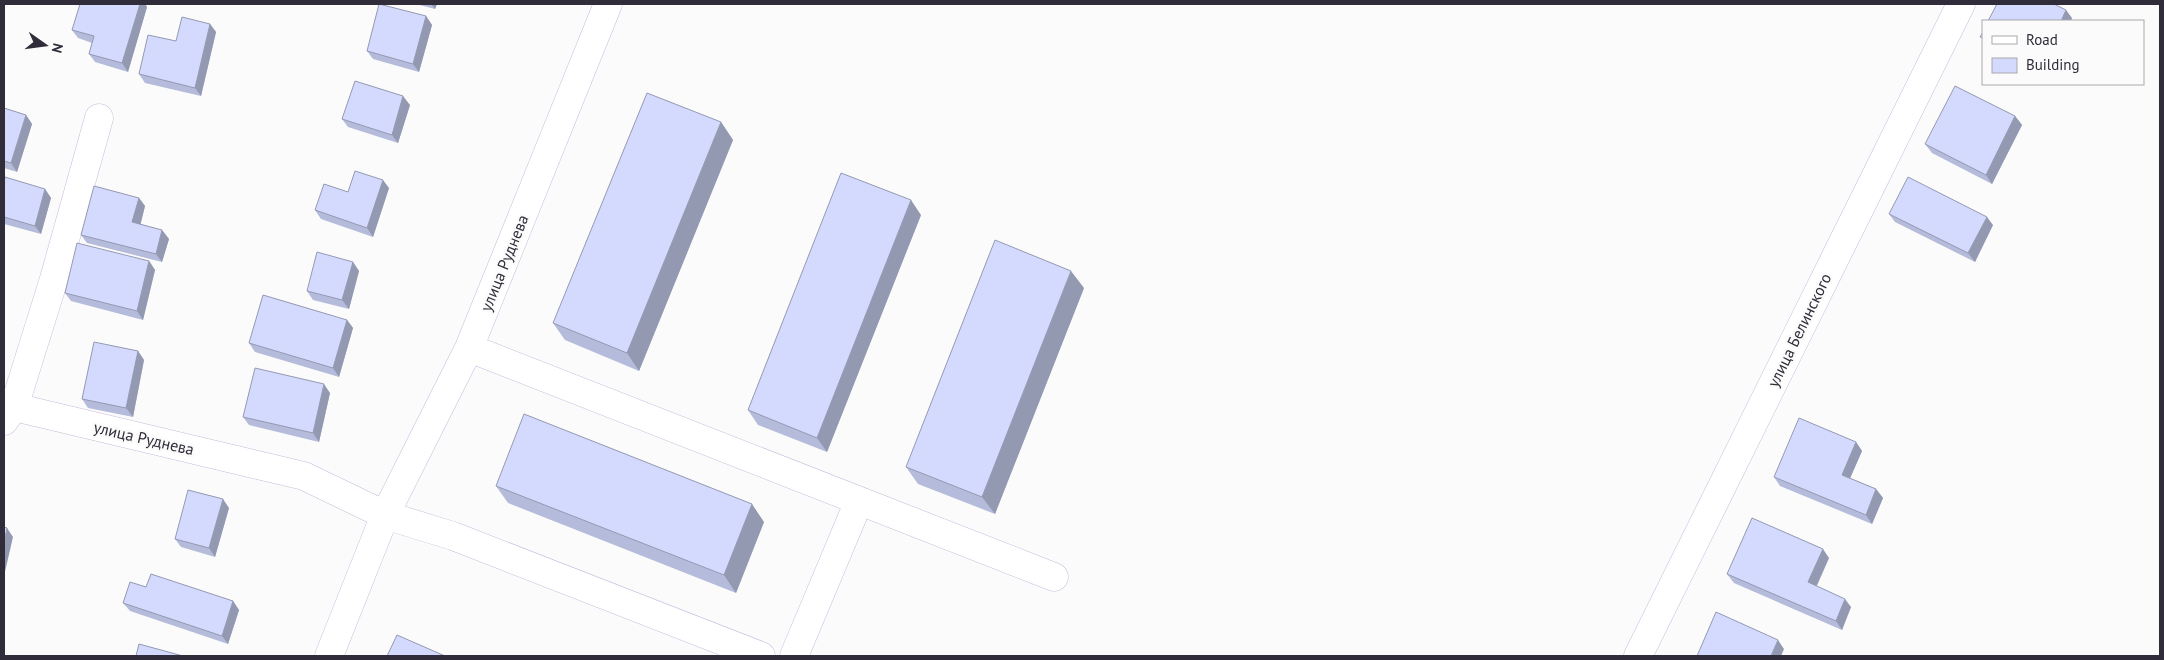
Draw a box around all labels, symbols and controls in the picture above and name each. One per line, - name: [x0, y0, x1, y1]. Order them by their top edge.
- north arrow: [20, 20, 70, 70]
- legend: [1982, 20, 2144, 85]
- text: Road: [2026, 30, 2058, 49]
- text: N: [48, 42, 67, 55]
- text: Building: [2026, 55, 2080, 74]
- street label: улица Руднева: [476, 212, 532, 314]
- street label: улица Белинского: [1763, 270, 1835, 390]
- street label: улица Руднева: [92, 417, 196, 459]

